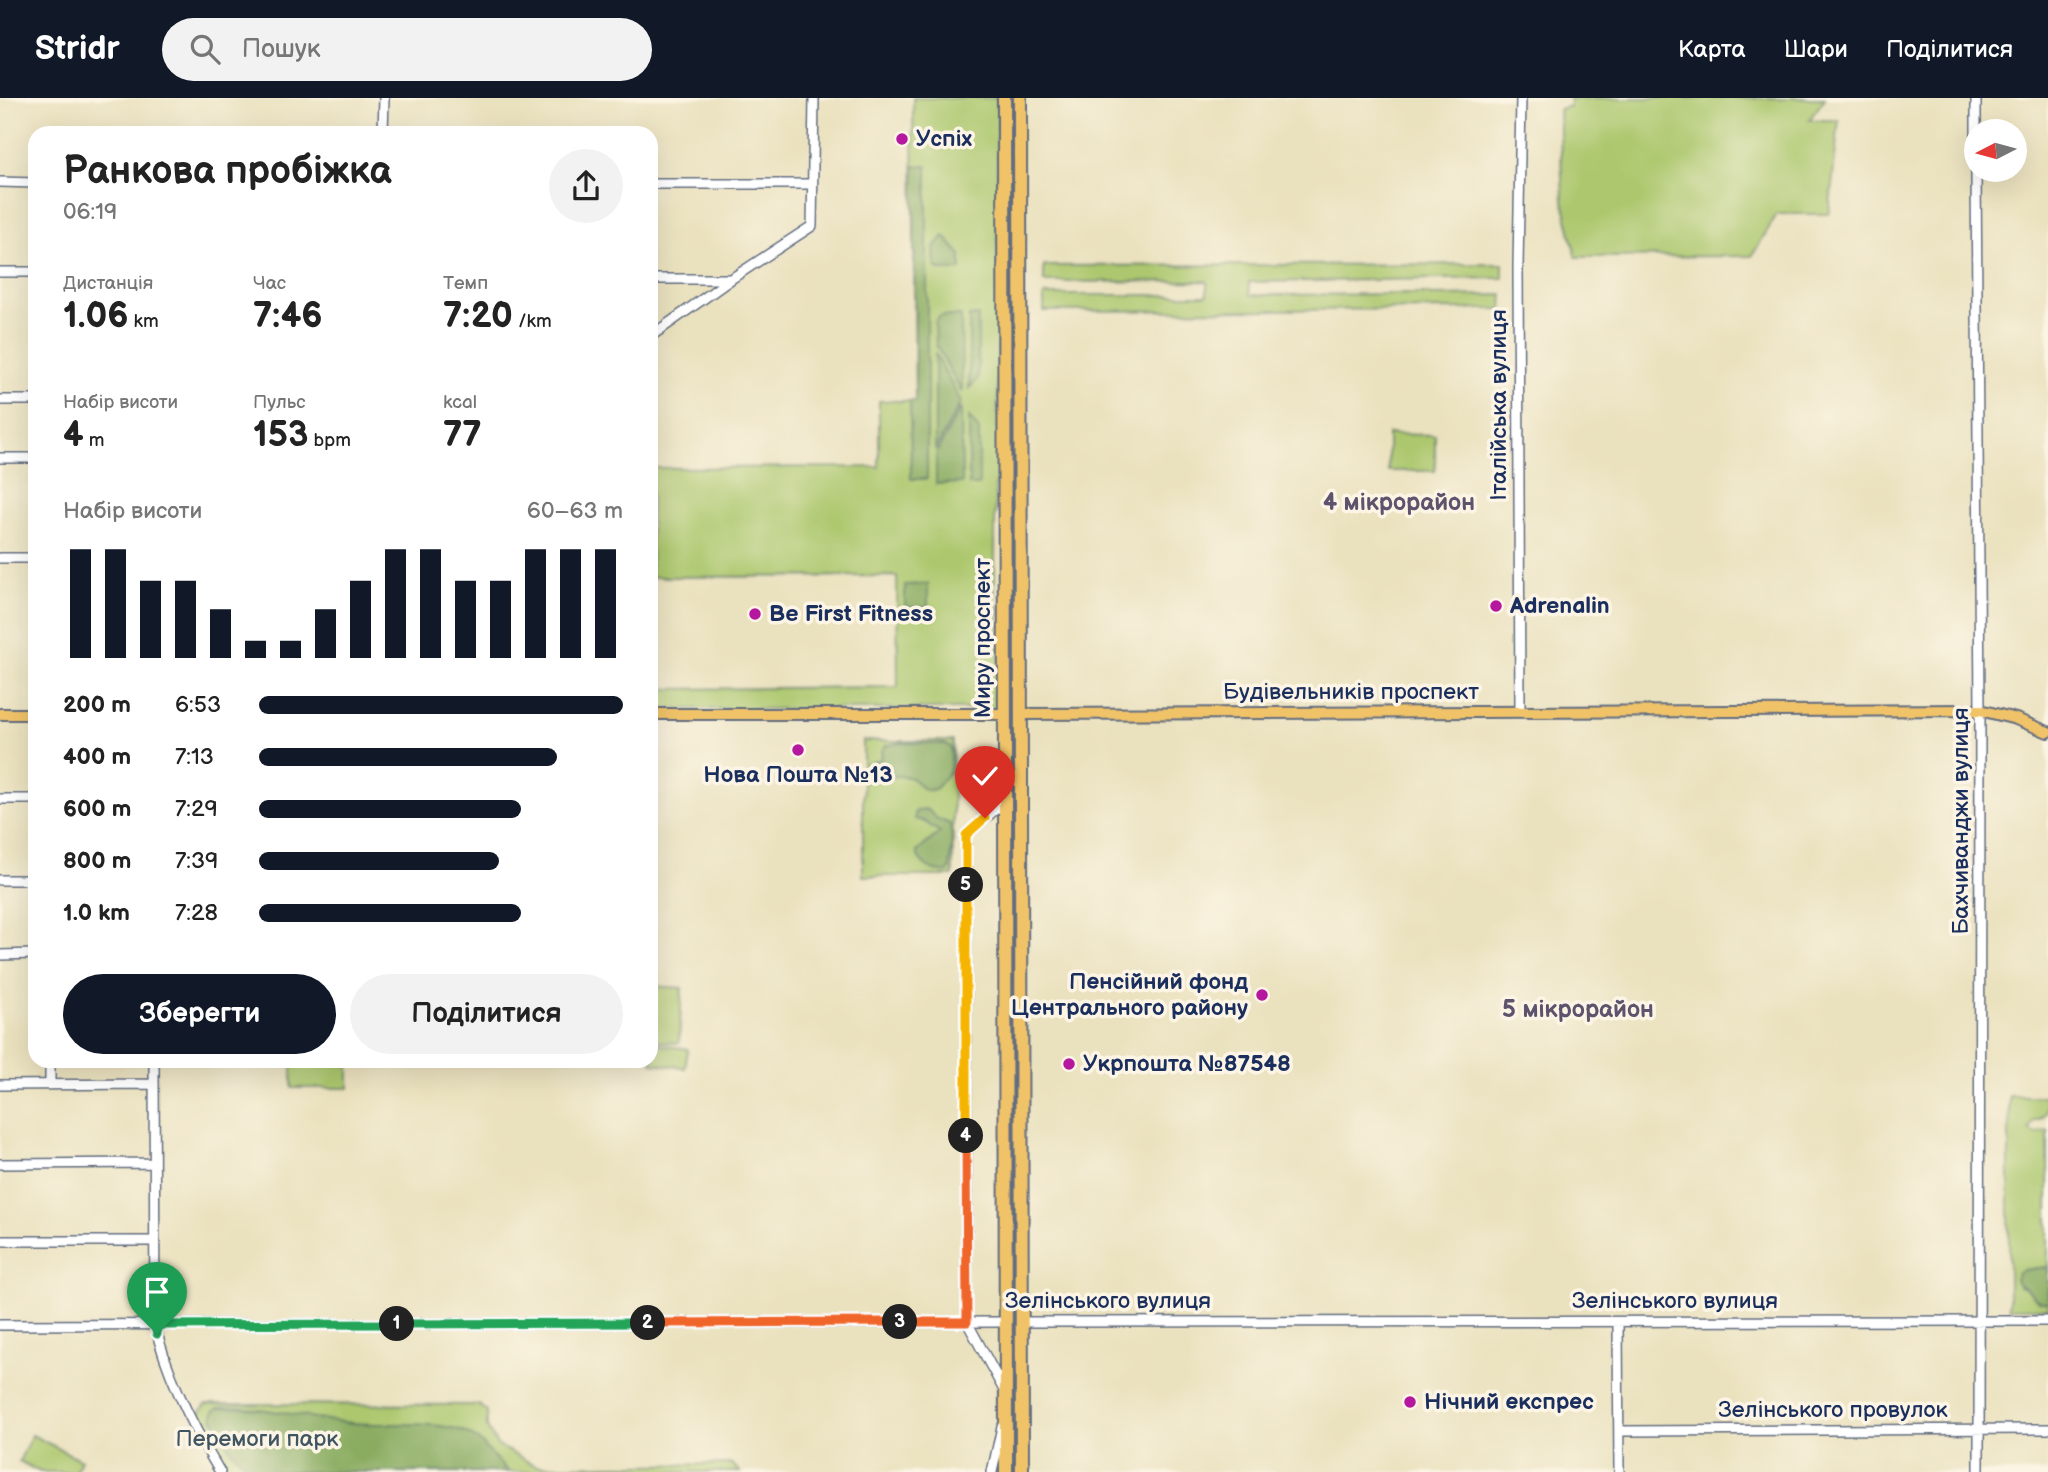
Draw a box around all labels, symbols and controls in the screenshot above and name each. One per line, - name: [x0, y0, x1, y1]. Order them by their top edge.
- search box: [162, 18, 652, 81]
- text: Stridr: [35, 29, 120, 69]
- icon: search: [186, 30, 224, 68]
- text: Пошук: [242, 34, 321, 65]
- text: Карта: [1678, 35, 1746, 64]
- text: Шари: [1784, 35, 1848, 64]
- text: Поділитися: [1886, 35, 2013, 64]
- north arrow: [1964, 119, 2026, 182]
- map controls: [1964, 119, 2027, 182]
- place label: Успіх: [916, 125, 972, 153]
- marker: Успіх: [894, 131, 910, 147]
- text: Ранкова пробіжка: [63, 149, 392, 194]
- button: share: [549, 149, 623, 223]
- text: 06:19: [63, 198, 117, 226]
- text: Дистанція: [63, 272, 153, 295]
- text: Час: [253, 272, 286, 295]
- text: Темп: [443, 272, 488, 295]
- text: 1.06: [63, 295, 128, 338]
- text: 7:46: [253, 295, 323, 338]
- text: 7:20: [443, 295, 513, 338]
- street label: Італійська вулиця: [1485, 309, 1513, 501]
- text: km: [128, 310, 159, 333]
- text: /km: [513, 310, 552, 333]
- text: Набір висоти: [63, 391, 178, 414]
- text: Пульс: [253, 391, 306, 414]
- text: kcal: [443, 391, 477, 414]
- text: 4: [63, 414, 84, 457]
- text: 153: [253, 414, 308, 457]
- text: 77: [443, 414, 482, 457]
- text: m: [84, 429, 104, 452]
- text: bpm: [308, 429, 351, 452]
- district label: 4 мікрорайон: [1323, 488, 1475, 517]
- text: Набір висоти: [63, 497, 202, 525]
- text: 60–63 m: [527, 497, 623, 525]
- street label: Миру проспект: [969, 557, 997, 718]
- place label: Adrenalin: [1509, 592, 1610, 620]
- marker: Adrenalin: [1488, 598, 1504, 614]
- place label: Be First Fitness: [769, 600, 933, 628]
- marker: Be First Fitness: [747, 606, 763, 622]
- street label: Будівельників проспект: [1223, 678, 1479, 706]
- text: 200 m: [63, 691, 131, 719]
- text: 6:53: [175, 691, 221, 719]
- street label: Бахчиванджи вулиця: [1947, 707, 1975, 935]
- marker: Нова Пошта №13: [790, 742, 806, 758]
- text: 400 m: [63, 743, 131, 771]
- text: 7:13: [175, 743, 214, 771]
- pin: [955, 746, 1015, 818]
- icon: check: [966, 757, 1004, 795]
- place label: Нова Пошта №13: [703, 761, 893, 789]
- text: 600 m: [63, 795, 131, 823]
- text: 7:29: [175, 795, 218, 823]
- text: 800 m: [63, 847, 131, 875]
- text: 7:39: [175, 847, 218, 875]
- pin: 5: [948, 868, 984, 902]
- text: 5: [960, 873, 971, 896]
- text: 1.0 km: [63, 899, 130, 927]
- text: 7:28: [175, 899, 218, 927]
- place label: Пенсійний фонд Центрального району: [1011, 968, 1248, 1022]
- button: Зберегти: [63, 974, 336, 1054]
- button: Поділитися: [350, 974, 623, 1054]
- marker: Пенсійний фонд Центрального району: [1254, 987, 1270, 1003]
- district label: 5 мікрорайон: [1502, 995, 1654, 1024]
- place label: Укрпошта №87548: [1083, 1050, 1291, 1078]
- marker: Укрпошта №87548: [1061, 1056, 1077, 1072]
- pin: 4: [948, 1118, 984, 1154]
- text: 4: [960, 1124, 971, 1147]
- pin: [127, 1262, 187, 1334]
- icon: arrive: [138, 1273, 176, 1311]
- street label: Зелінського вулиця: [1005, 1287, 1211, 1315]
- street label: Зелінського вулиця: [1572, 1287, 1778, 1315]
- pin: 3: [883, 1304, 918, 1340]
- pin: 1: [380, 1306, 414, 1342]
- pin: 2: [630, 1306, 666, 1340]
- text: 3: [894, 1310, 905, 1333]
- text: 2: [642, 1311, 653, 1334]
- text: 1: [393, 1312, 401, 1335]
- place label: Нічний експрес: [1424, 1388, 1594, 1416]
- marker: Нічний експрес: [1402, 1394, 1418, 1410]
- street label: Зелінського провулок: [1718, 1396, 1948, 1424]
- park label: Перемоги парк: [175, 1425, 339, 1453]

